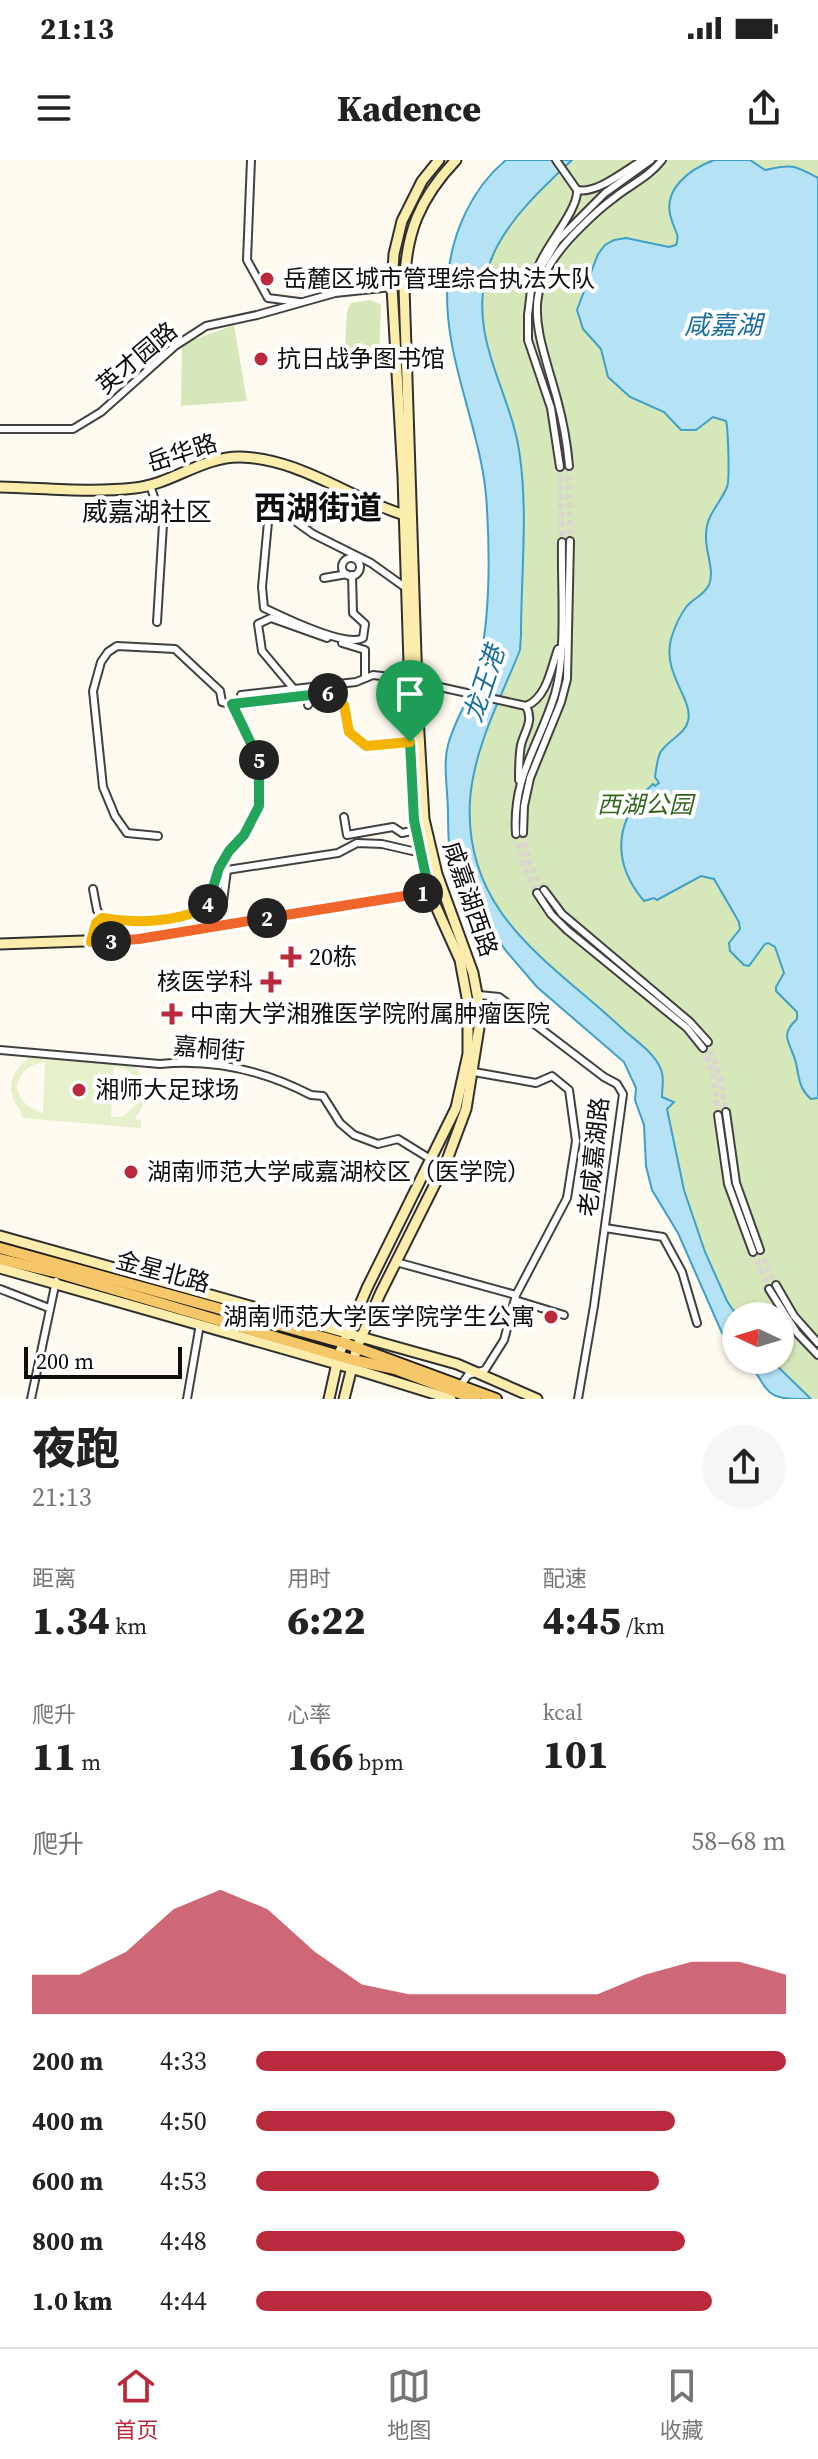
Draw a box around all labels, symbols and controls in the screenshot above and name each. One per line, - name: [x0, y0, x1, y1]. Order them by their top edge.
- text: 21:13: [40, 8, 114, 49]
- text: Kadence: [337, 84, 481, 133]
- icon: menu: [32, 86, 76, 130]
- icon: share: [742, 86, 786, 130]
- place label: 岳麓区城市管理综合执法大队: [283, 262, 595, 295]
- marker: 岳麓区城市管理综合执法大队: [258, 270, 276, 288]
- water label: 咸嘉湖: [684, 307, 766, 343]
- street label: 英才园路: [89, 314, 184, 401]
- place label: 抗日战争图书馆: [277, 342, 445, 375]
- marker: 抗日战争图书馆: [252, 350, 270, 368]
- street label: 岳华路: [143, 426, 221, 479]
- district label: 西湖街道: [254, 486, 382, 530]
- district label: 威嘉湖社区: [82, 494, 212, 530]
- water label: 龙王港: [455, 638, 514, 727]
- pin: [376, 660, 444, 742]
- icon: arrive: [388, 672, 432, 716]
- pin: 6: [308, 673, 348, 713]
- text: 6: [322, 678, 334, 708]
- pin: 5: [239, 740, 279, 780]
- text: 5: [253, 745, 265, 775]
- park label: 西湖公园: [597, 788, 696, 821]
- street label: 咸嘉湖西路: [435, 837, 506, 961]
- pin: 1: [403, 873, 443, 913]
- text: 1: [417, 878, 429, 908]
- pin: 4: [188, 884, 228, 924]
- text: 4: [202, 889, 214, 919]
- pin: 2: [247, 898, 287, 938]
- text: 2: [261, 903, 273, 933]
- pin: 3: [91, 921, 131, 961]
- text: 3: [105, 926, 117, 956]
- place label: 20栋: [309, 940, 357, 973]
- marker: 20栋: [280, 946, 302, 968]
- place label: 核医学科: [157, 965, 253, 998]
- marker: 核医学科: [260, 971, 282, 993]
- place label: 中南大学湘雅医学院附属肿瘤医院: [190, 997, 550, 1030]
- marker: 中南大学湘雅医学院附属肿瘤医院: [161, 1003, 183, 1025]
- street label: 嘉桐街: [172, 1029, 246, 1068]
- place label: 湘师大足球场: [95, 1073, 239, 1106]
- marker: 湘师大足球场: [70, 1081, 88, 1099]
- street label: 老咸嘉湖路: [571, 1096, 616, 1218]
- place label: 湖南师范大学咸嘉湖校区（医学院）: [147, 1155, 531, 1188]
- marker: 湖南师范大学咸嘉湖校区（医学院）: [122, 1163, 140, 1181]
- street label: 金星北路: [112, 1243, 214, 1300]
- place label: 湖南师范大学医学院学生公寓: [223, 1300, 535, 1333]
- north arrow: [722, 1302, 794, 1374]
- map controls: [722, 1302, 794, 1374]
- marker: 湖南师范大学医学院学生公寓: [542, 1308, 560, 1326]
- scale bar: [24, 1343, 182, 1379]
- text: 200 m: [36, 1346, 94, 1376]
- text: 夜跑: [32, 1418, 120, 1479]
- button: share: [702, 1425, 786, 1509]
- text: 21:13: [32, 1479, 92, 1515]
- text: 距离: [32, 1563, 76, 1593]
- text: 用时: [287, 1563, 331, 1593]
- text: 配速: [543, 1563, 587, 1593]
- text: 1.34: [32, 1593, 110, 1647]
- text: 6:22: [287, 1593, 365, 1647]
- text: 4:45: [543, 1593, 621, 1647]
- text: km: [110, 1611, 147, 1641]
- text: /km: [621, 1611, 665, 1641]
- text: kcal: [543, 1697, 583, 1727]
- text: 爬升: [32, 1699, 76, 1729]
- text: 心率: [287, 1699, 331, 1729]
- text: 101: [543, 1727, 609, 1781]
- text: 11: [32, 1729, 76, 1783]
- text: 166: [287, 1729, 353, 1783]
- text: m: [76, 1747, 101, 1777]
- text: bpm: [353, 1747, 404, 1777]
- text: 58–68 m: [691, 1823, 786, 1859]
- text: 爬升: [32, 1826, 84, 1862]
- text: 200 m: [32, 2043, 103, 2079]
- text: 4:33: [160, 2043, 207, 2079]
- text: 400 m: [32, 2103, 103, 2139]
- text: 4:50: [160, 2103, 207, 2139]
- text: 600 m: [32, 2163, 103, 2199]
- text: 4:53: [160, 2163, 207, 2199]
- text: 800 m: [32, 2223, 103, 2259]
- text: 4:48: [160, 2223, 207, 2259]
- text: 1.0 km: [32, 2283, 113, 2319]
- text: 4:44: [160, 2283, 207, 2319]
- tab: 首页: [114, 2364, 158, 2445]
- tab: 地图: [387, 2364, 431, 2445]
- tab: 收藏: [660, 2364, 704, 2445]

